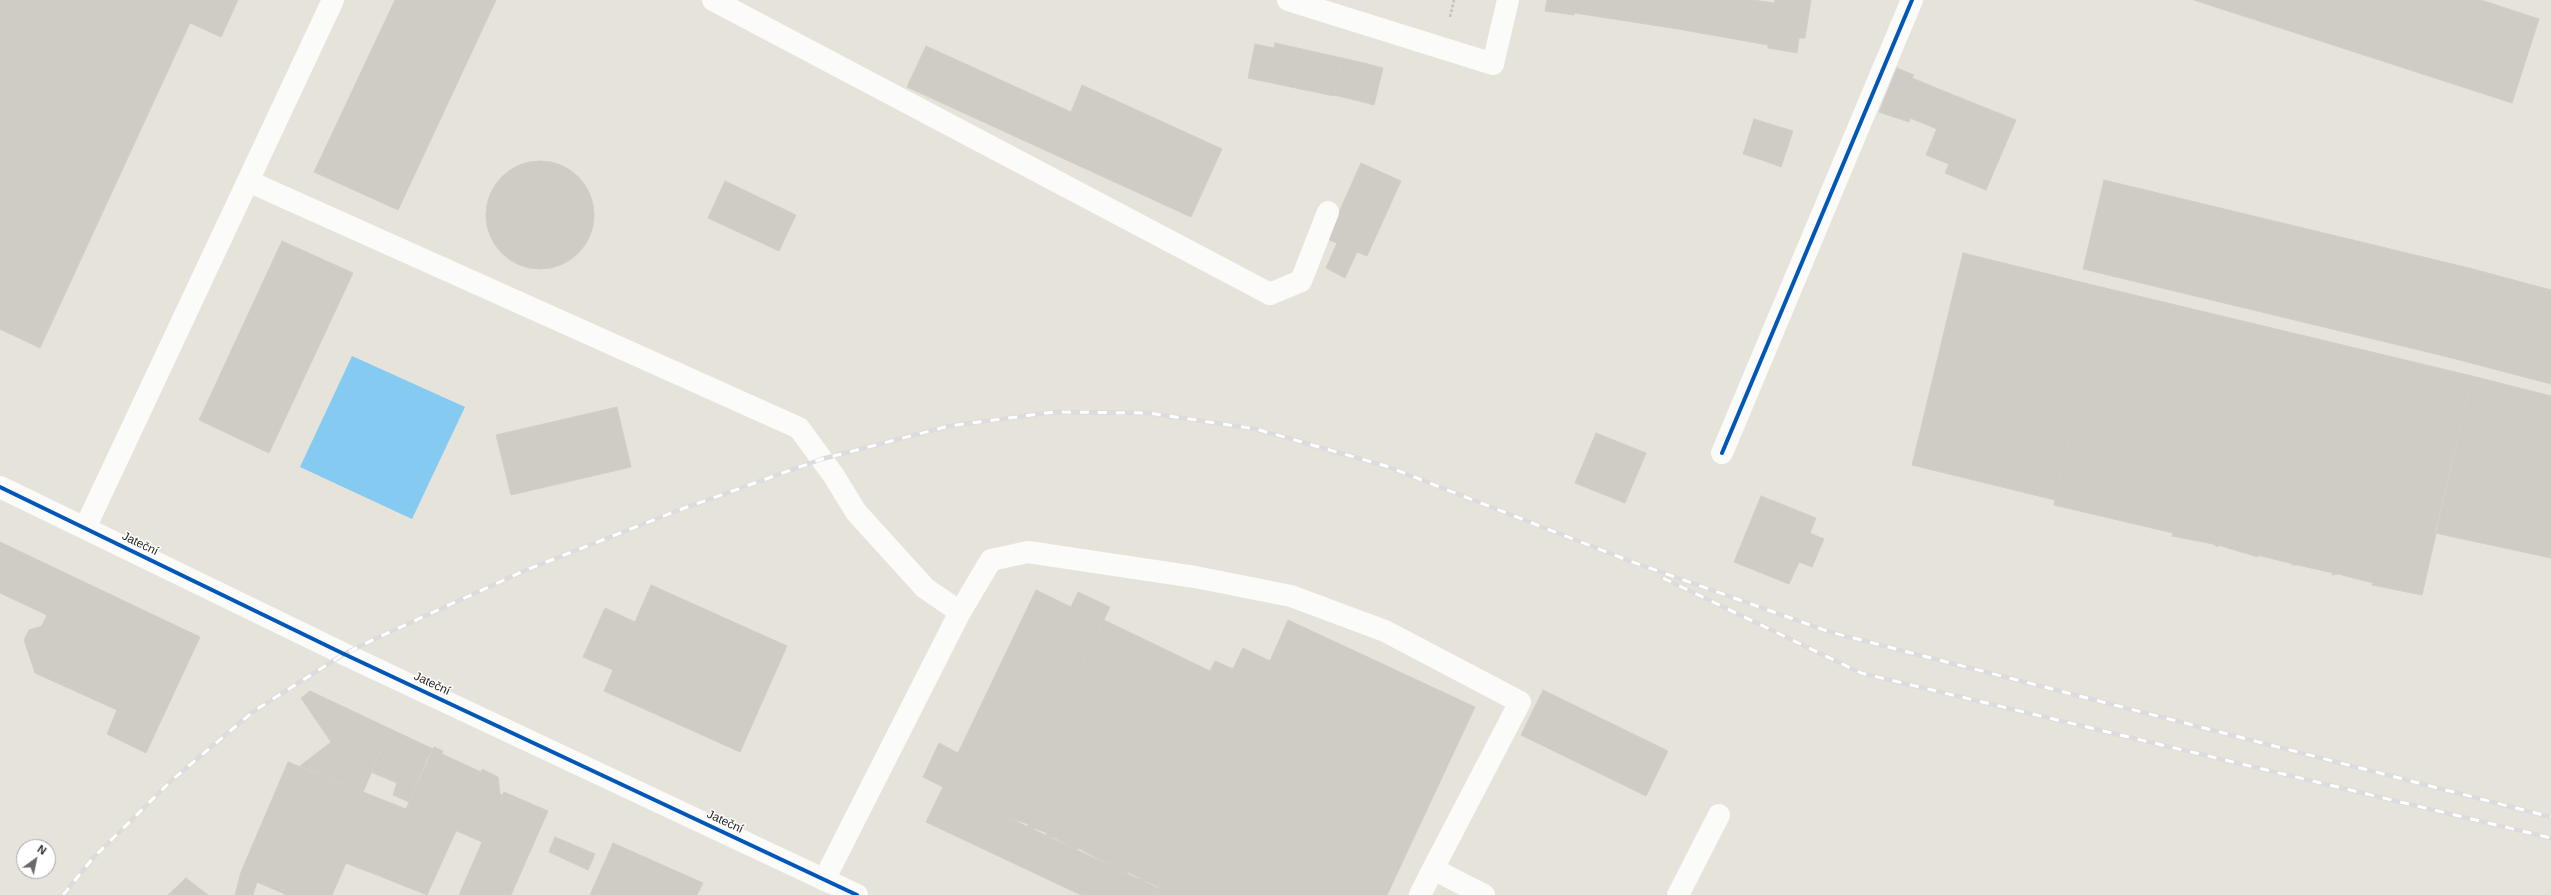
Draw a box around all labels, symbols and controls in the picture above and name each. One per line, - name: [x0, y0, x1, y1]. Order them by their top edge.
- street label: Jateční: [119, 529, 161, 559]
- street label: Jateční: [411, 669, 453, 699]
- street label: Jateční: [704, 807, 746, 837]
- north arrow: [16, 839, 56, 879]
- text: N: [35, 843, 49, 857]

